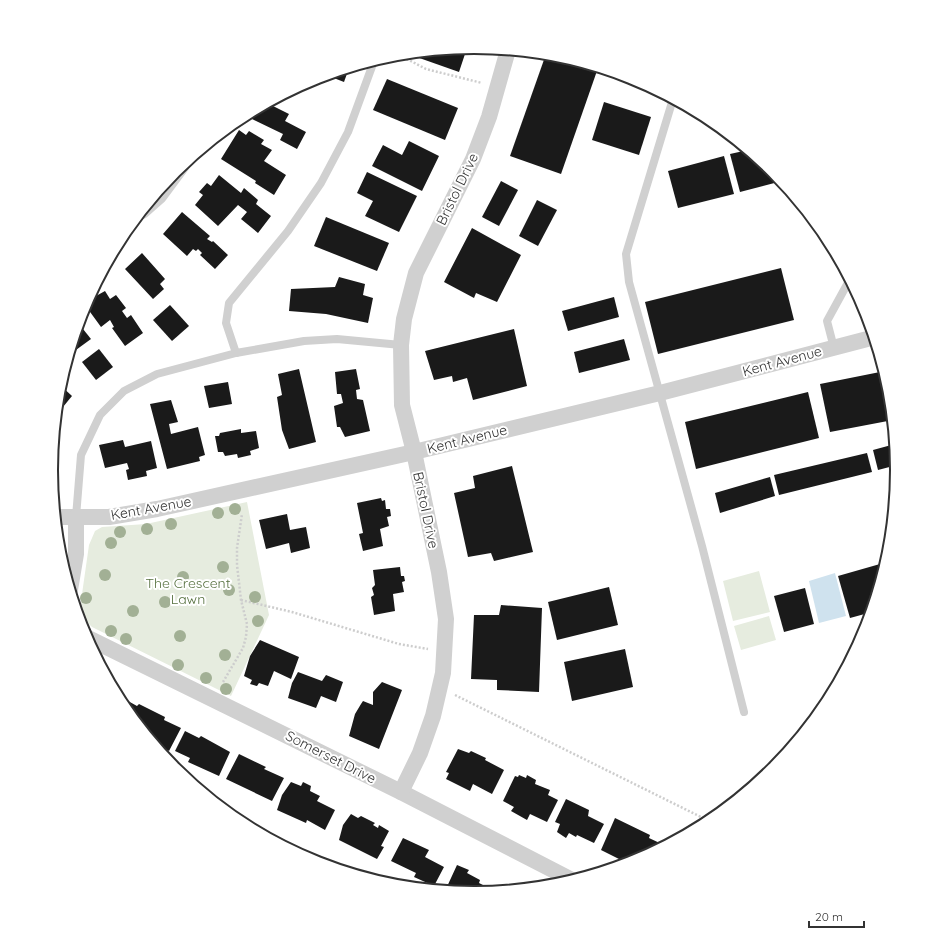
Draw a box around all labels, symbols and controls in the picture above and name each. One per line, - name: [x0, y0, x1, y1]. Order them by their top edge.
- street label: Bristol Drive: [432, 150, 482, 228]
- street label: Kent Avenue: [740, 342, 824, 380]
- street label: Kent Avenue: [425, 420, 509, 458]
- street label: Bristol Drive: [409, 470, 443, 550]
- street label: Kent Avenue: [109, 492, 193, 524]
- park label: The Crescent Lawn: [146, 574, 231, 608]
- street label: Somerset Drive: [283, 726, 379, 788]
- scale bar: [809, 903, 864, 929]
- text: 20 m: [815, 909, 843, 924]

